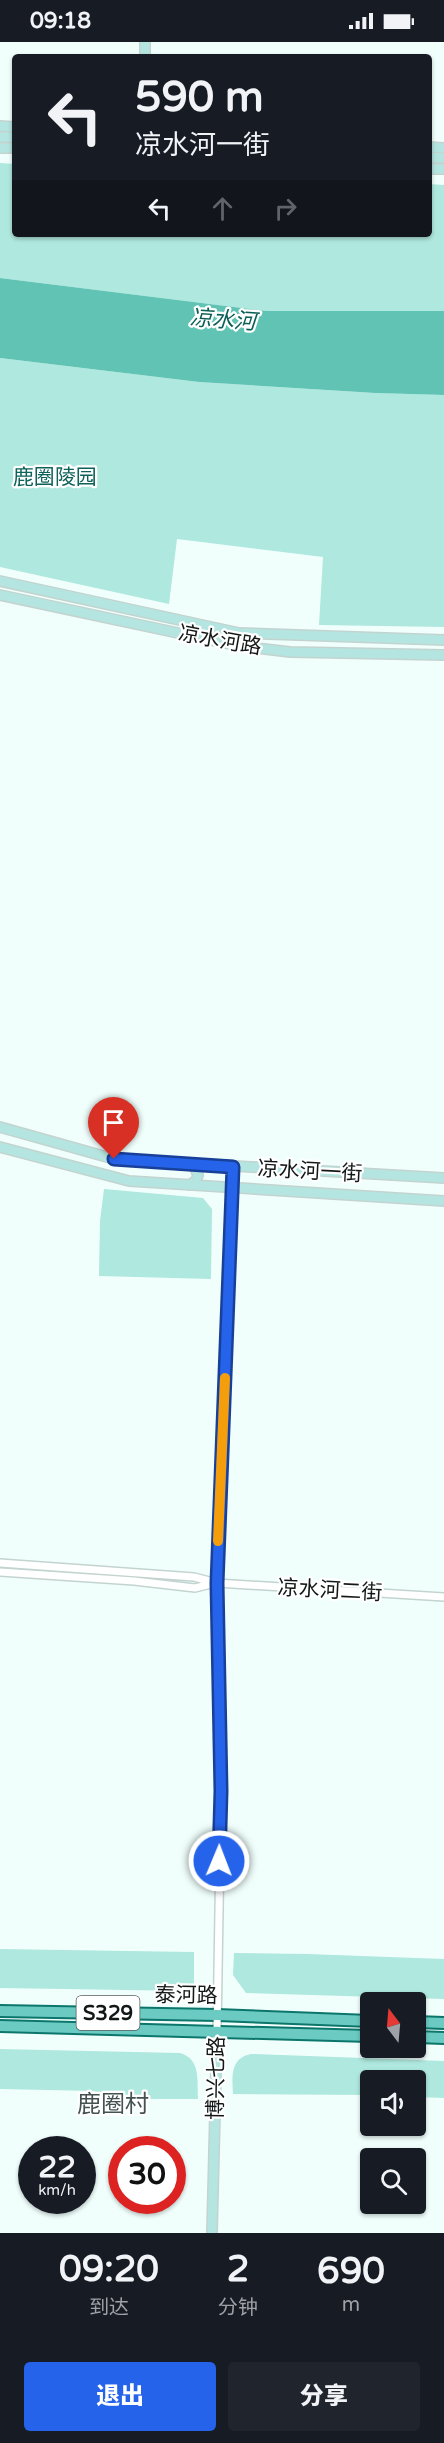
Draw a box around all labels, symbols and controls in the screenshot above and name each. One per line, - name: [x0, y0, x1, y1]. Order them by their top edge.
- text: 09:18: [30, 8, 91, 34]
- text: 590 m: [135, 72, 264, 123]
- icon: left: [36, 78, 114, 156]
- text: 凉水河一街: [135, 129, 270, 162]
- icon: left: [143, 192, 176, 225]
- icon: ahead: [206, 192, 239, 225]
- icon: right: [269, 192, 302, 225]
- water label: 凉水河: [189, 305, 261, 336]
- park label: 鹿圈陵园: [13, 465, 97, 490]
- street label: 凉水河路: [176, 621, 263, 660]
- pin: [88, 1097, 139, 1159]
- icon: arrive: [97, 1106, 130, 1139]
- street label: 凉水河一街: [257, 1156, 363, 1187]
- street label: 凉水河二街: [277, 1575, 383, 1606]
- position arrow: [187, 1829, 251, 1893]
- street label: 泰河路: [154, 1982, 218, 2009]
- north arrow: [360, 1992, 426, 2058]
- map controls: [360, 1992, 426, 2214]
- road number: S329: [76, 1996, 140, 2030]
- street label: 博兴七路: [203, 2036, 230, 2120]
- button: sound: [360, 2070, 426, 2136]
- district label: 鹿圈村: [77, 2090, 149, 2119]
- speed limit sign: 30: [108, 2136, 186, 2214]
- button: search: [360, 2148, 426, 2214]
- text: 22: [38, 2149, 76, 2186]
- text: km/h: [38, 2181, 76, 2199]
- text: 09:20: [59, 2248, 159, 2291]
- text: 2: [227, 2248, 249, 2291]
- text: 690: [317, 2250, 385, 2293]
- text: m: [342, 2293, 360, 2317]
- text: 到达: [89, 2296, 129, 2320]
- text: 分钟: [218, 2296, 258, 2320]
- button: 退出: [24, 2362, 216, 2431]
- button: 分享: [228, 2362, 420, 2431]

